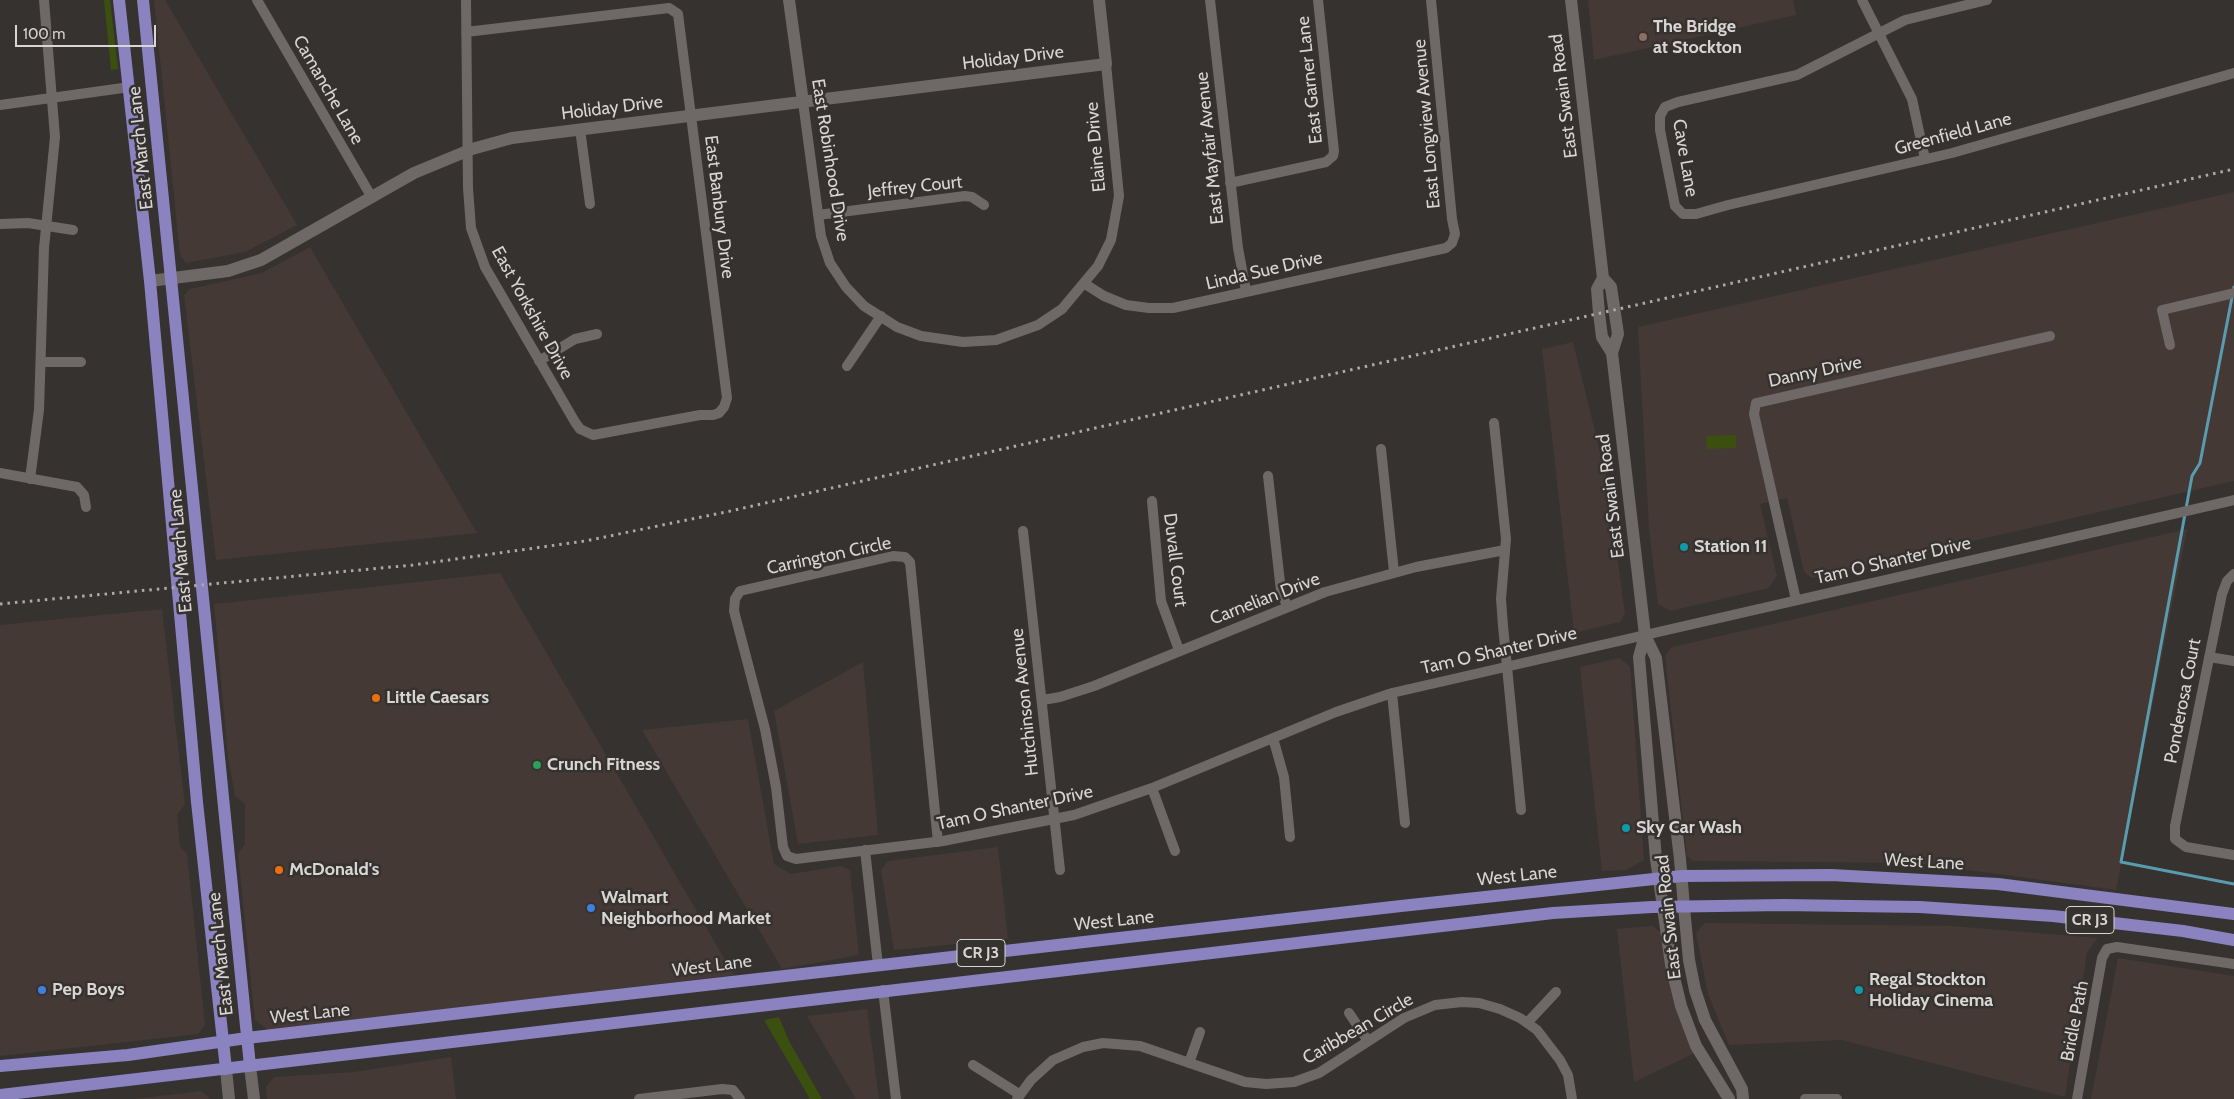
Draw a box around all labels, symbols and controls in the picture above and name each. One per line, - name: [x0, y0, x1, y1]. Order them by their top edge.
- scale bar: [18, 15, 159, 47]
- street label: East Garner Lane: [1293, 15, 1327, 145]
- place label: The Bridge at Stockton: [1653, 16, 1742, 58]
- text: 100 m: [23, 25, 65, 43]
- marker: The Bridge at Stockton: [1637, 31, 1649, 43]
- street label: Camanche Lane: [288, 32, 368, 148]
- street label: East Swain Road: [1546, 33, 1582, 159]
- street label: East Longview Avenue: [1409, 38, 1445, 210]
- street label: Holiday Drive: [961, 41, 1065, 75]
- street label: East Mayfair Avenue: [1191, 71, 1229, 225]
- street label: East Robinhood Drive: [806, 77, 854, 243]
- street label: East March Lane: [124, 85, 158, 211]
- street label: Holiday Drive: [560, 91, 664, 125]
- street label: Elaine Drive: [1081, 101, 1111, 193]
- street label: Greenfield Lane: [1892, 108, 2014, 160]
- street label: Cave Lane: [1668, 118, 1702, 198]
- street label: East Banbury Drive: [699, 134, 739, 280]
- street label: Jeffrey Court: [867, 171, 963, 203]
- street label: East Yorkshire Drive: [487, 243, 577, 383]
- street label: Linda Sue Drive: [1204, 247, 1324, 295]
- street label: Danny Drive: [1766, 352, 1864, 392]
- street label: East Swain Road: [1593, 433, 1629, 559]
- street label: East March Lane: [165, 488, 197, 614]
- street label: Duvall Court: [1159, 512, 1191, 608]
- street label: Carrington Circle: [765, 532, 893, 580]
- street label: Tam O Shanter Drive: [1813, 533, 1973, 589]
- place label: Station 11: [1694, 536, 1767, 558]
- marker: Station 11: [1678, 541, 1690, 553]
- street label: Carnelian Drive: [1207, 568, 1323, 630]
- street label: Tam O Shanter Drive: [1419, 623, 1579, 679]
- street label: Hutchinson Avenue: [1007, 627, 1043, 777]
- street label: Ponderosa Court: [2160, 637, 2206, 765]
- place label: Little Caesars: [386, 687, 489, 709]
- marker: Little Caesars: [370, 692, 382, 704]
- place label: Crunch Fitness: [547, 754, 660, 776]
- marker: Crunch Fitness: [531, 759, 543, 771]
- street label: Tam O Shanter Drive: [935, 781, 1095, 835]
- place label: Sky Car Wash: [1636, 817, 1742, 839]
- marker: Sky Car Wash: [1620, 822, 1632, 834]
- street label: West Lane: [1883, 849, 1965, 875]
- street label: East Swain Road: [1652, 854, 1686, 980]
- place label: McDonald's: [289, 859, 379, 881]
- street label: West Lane: [1476, 861, 1558, 891]
- marker: McDonald's: [273, 864, 285, 876]
- place label: Walmart Neighborhood Market: [601, 887, 771, 930]
- street label: East March Lane: [204, 891, 238, 1017]
- marker: Walmart Neighborhood Market: [585, 902, 597, 914]
- street label: West Lane: [1073, 906, 1155, 936]
- road number: CR J3: [2066, 906, 2114, 934]
- road number: CR J3: [957, 940, 1005, 966]
- street label: West Lane: [671, 950, 753, 982]
- place label: Regal Stockton Holiday Cinema: [1869, 969, 1993, 1012]
- place label: Pep Boys: [52, 979, 125, 1001]
- street label: Bridle Path: [2057, 979, 2093, 1063]
- marker: Pep Boys: [36, 984, 48, 996]
- marker: Regal Stockton Holiday Cinema: [1853, 984, 1865, 996]
- street label: Caribbean Circle: [1299, 989, 1417, 1069]
- street label: West Lane: [269, 999, 351, 1029]

